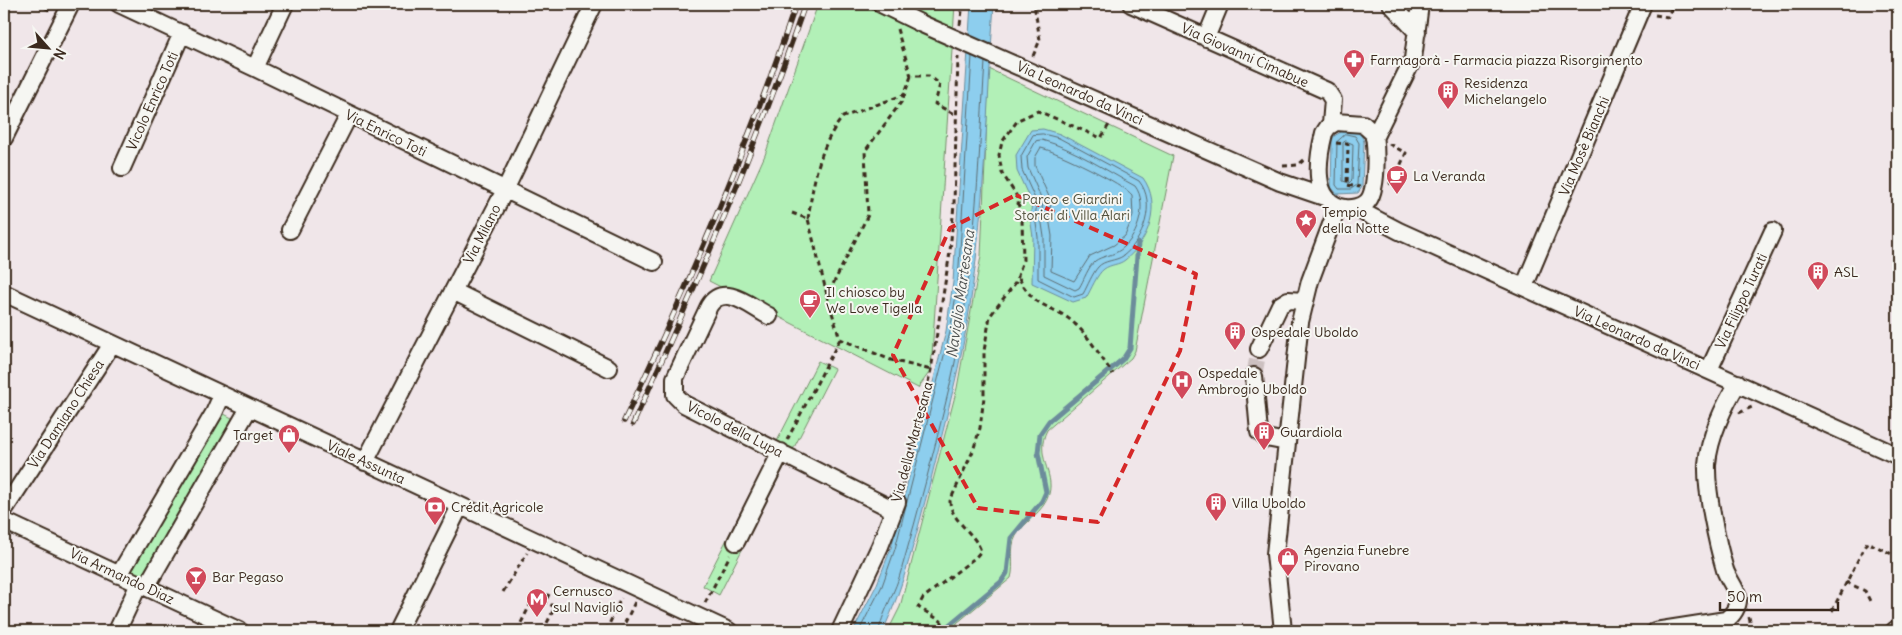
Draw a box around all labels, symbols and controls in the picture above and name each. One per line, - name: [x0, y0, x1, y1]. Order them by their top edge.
- street label: Via Giovanni Cimabue: [1178, 19, 1312, 91]
- north arrow: [22, 22, 72, 72]
- text: N: [49, 46, 70, 62]
- pharmacy icon: Farmagorà - Farmacia piazza Risorgimento: [1342, 48, 1366, 79]
- street label: Vicolo Enrico Toti: [122, 49, 182, 153]
- place label: Farmagorà - Farmacia piazza Risorgimento: [1370, 51, 1643, 69]
- street label: Via Leonardo da Vinci: [1014, 57, 1146, 129]
- place label: Residenza Michelangelo: [1464, 74, 1547, 108]
- building icon: Residenza Michelangelo: [1436, 79, 1460, 110]
- street label: Via Mosè Bianchi: [1555, 94, 1613, 198]
- street label: Via Enrico Toti: [342, 105, 430, 161]
- cafe icon: La Veranda: [1385, 164, 1409, 195]
- place label: La Veranda: [1413, 167, 1485, 185]
- park label: Parco e Giardini Storici di Villa Alari: [1014, 190, 1130, 224]
- street label: Via Milano: [459, 201, 505, 267]
- place label: Tempio della Notte: [1322, 203, 1389, 237]
- place icon: Tempio della Notte: [1294, 208, 1318, 239]
- water label: Naviglio Martesana: [942, 227, 979, 359]
- street label: Via Filippo Turati: [1711, 250, 1771, 352]
- building icon: ASL: [1806, 260, 1830, 291]
- place label: ASL: [1834, 263, 1859, 281]
- place label: Il chiosco by We Love Tigella: [826, 283, 922, 317]
- cafe icon: Il chiosco by We Love Tigella: [798, 288, 822, 319]
- street label: Via Leonardo da Vinci: [1571, 302, 1703, 374]
- building icon: Ospedale Uboldo: [1223, 320, 1247, 351]
- place label: Ospedale Uboldo: [1251, 323, 1358, 341]
- street label: Via Damiano Chiesa: [24, 356, 108, 472]
- place label: Ospedale Ambrogio Uboldo: [1198, 364, 1307, 398]
- hospital icon: Ospedale Ambrogio Uboldo: [1170, 369, 1194, 400]
- street label: Via della Martesana: [887, 380, 937, 504]
- street label: Vicolo della Lupa: [684, 397, 786, 461]
- building icon: Guardiola: [1252, 420, 1276, 451]
- shop icon: Target: [277, 423, 301, 454]
- place label: Guardiola: [1280, 423, 1342, 441]
- place label: Target: [233, 426, 273, 444]
- street label: Viale Assunta: [324, 436, 408, 488]
- building icon: Villa Uboldo: [1204, 491, 1228, 522]
- place label: Villa Uboldo: [1232, 494, 1306, 512]
- bank icon: Crédit Agricole: [423, 495, 447, 526]
- place label: Crédit Agricole: [451, 498, 544, 516]
- place label: Agenzia Funebre Pirovano: [1304, 541, 1409, 575]
- street label: Via Armando Diaz: [67, 544, 177, 608]
- shop icon: Agenzia Funebre Pirovano: [1276, 546, 1300, 577]
- bar icon: Bar Pegaso: [184, 565, 208, 596]
- place label: Bar Pegaso: [212, 568, 284, 586]
- scale bar: [1720, 580, 1837, 612]
- place label: Cernusco sul Naviglio: [553, 582, 624, 616]
- metro station icon: Cernusco sul Naviglio: [525, 587, 549, 618]
- text: 50 m: [1727, 587, 1762, 606]

